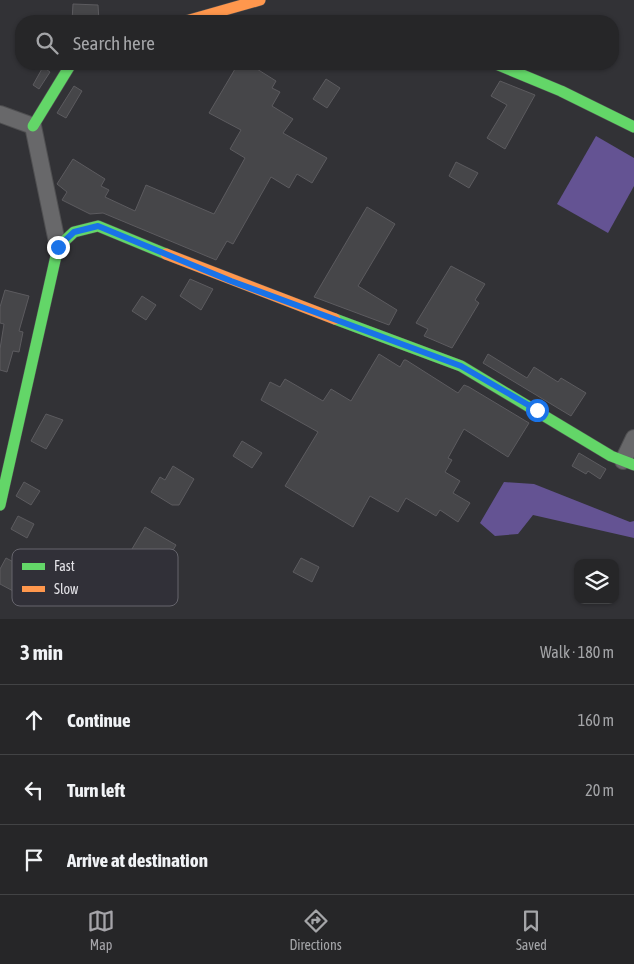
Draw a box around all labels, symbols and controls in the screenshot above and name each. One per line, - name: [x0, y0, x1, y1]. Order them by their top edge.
- search box: [15, 15, 619, 70]
- icon: search: [33, 29, 61, 57]
- text: Search here: [73, 32, 155, 54]
- route end: [47, 236, 70, 259]
- route start: [526, 399, 549, 422]
- legend: [12, 549, 178, 606]
- text: Fast: [54, 558, 75, 574]
- map controls: [574, 559, 619, 604]
- button: layers: [574, 559, 619, 604]
- text: Slow: [54, 581, 79, 597]
- text: 3 min: [20, 640, 63, 664]
- text: Walk · 180 m: [540, 643, 614, 661]
- icon: ahead: [20, 706, 48, 734]
- text: Continue: [67, 709, 131, 731]
- text: 160 m: [578, 711, 614, 729]
- icon: left: [20, 776, 48, 804]
- text: Turn left: [67, 779, 125, 801]
- text: 20 m: [585, 781, 614, 799]
- icon: arrive: [20, 846, 48, 874]
- text: Arrive at destination: [67, 849, 208, 871]
- tab: Map: [87, 907, 115, 953]
- tab: Directions: [289, 907, 342, 953]
- tab: Saved: [516, 907, 547, 953]

